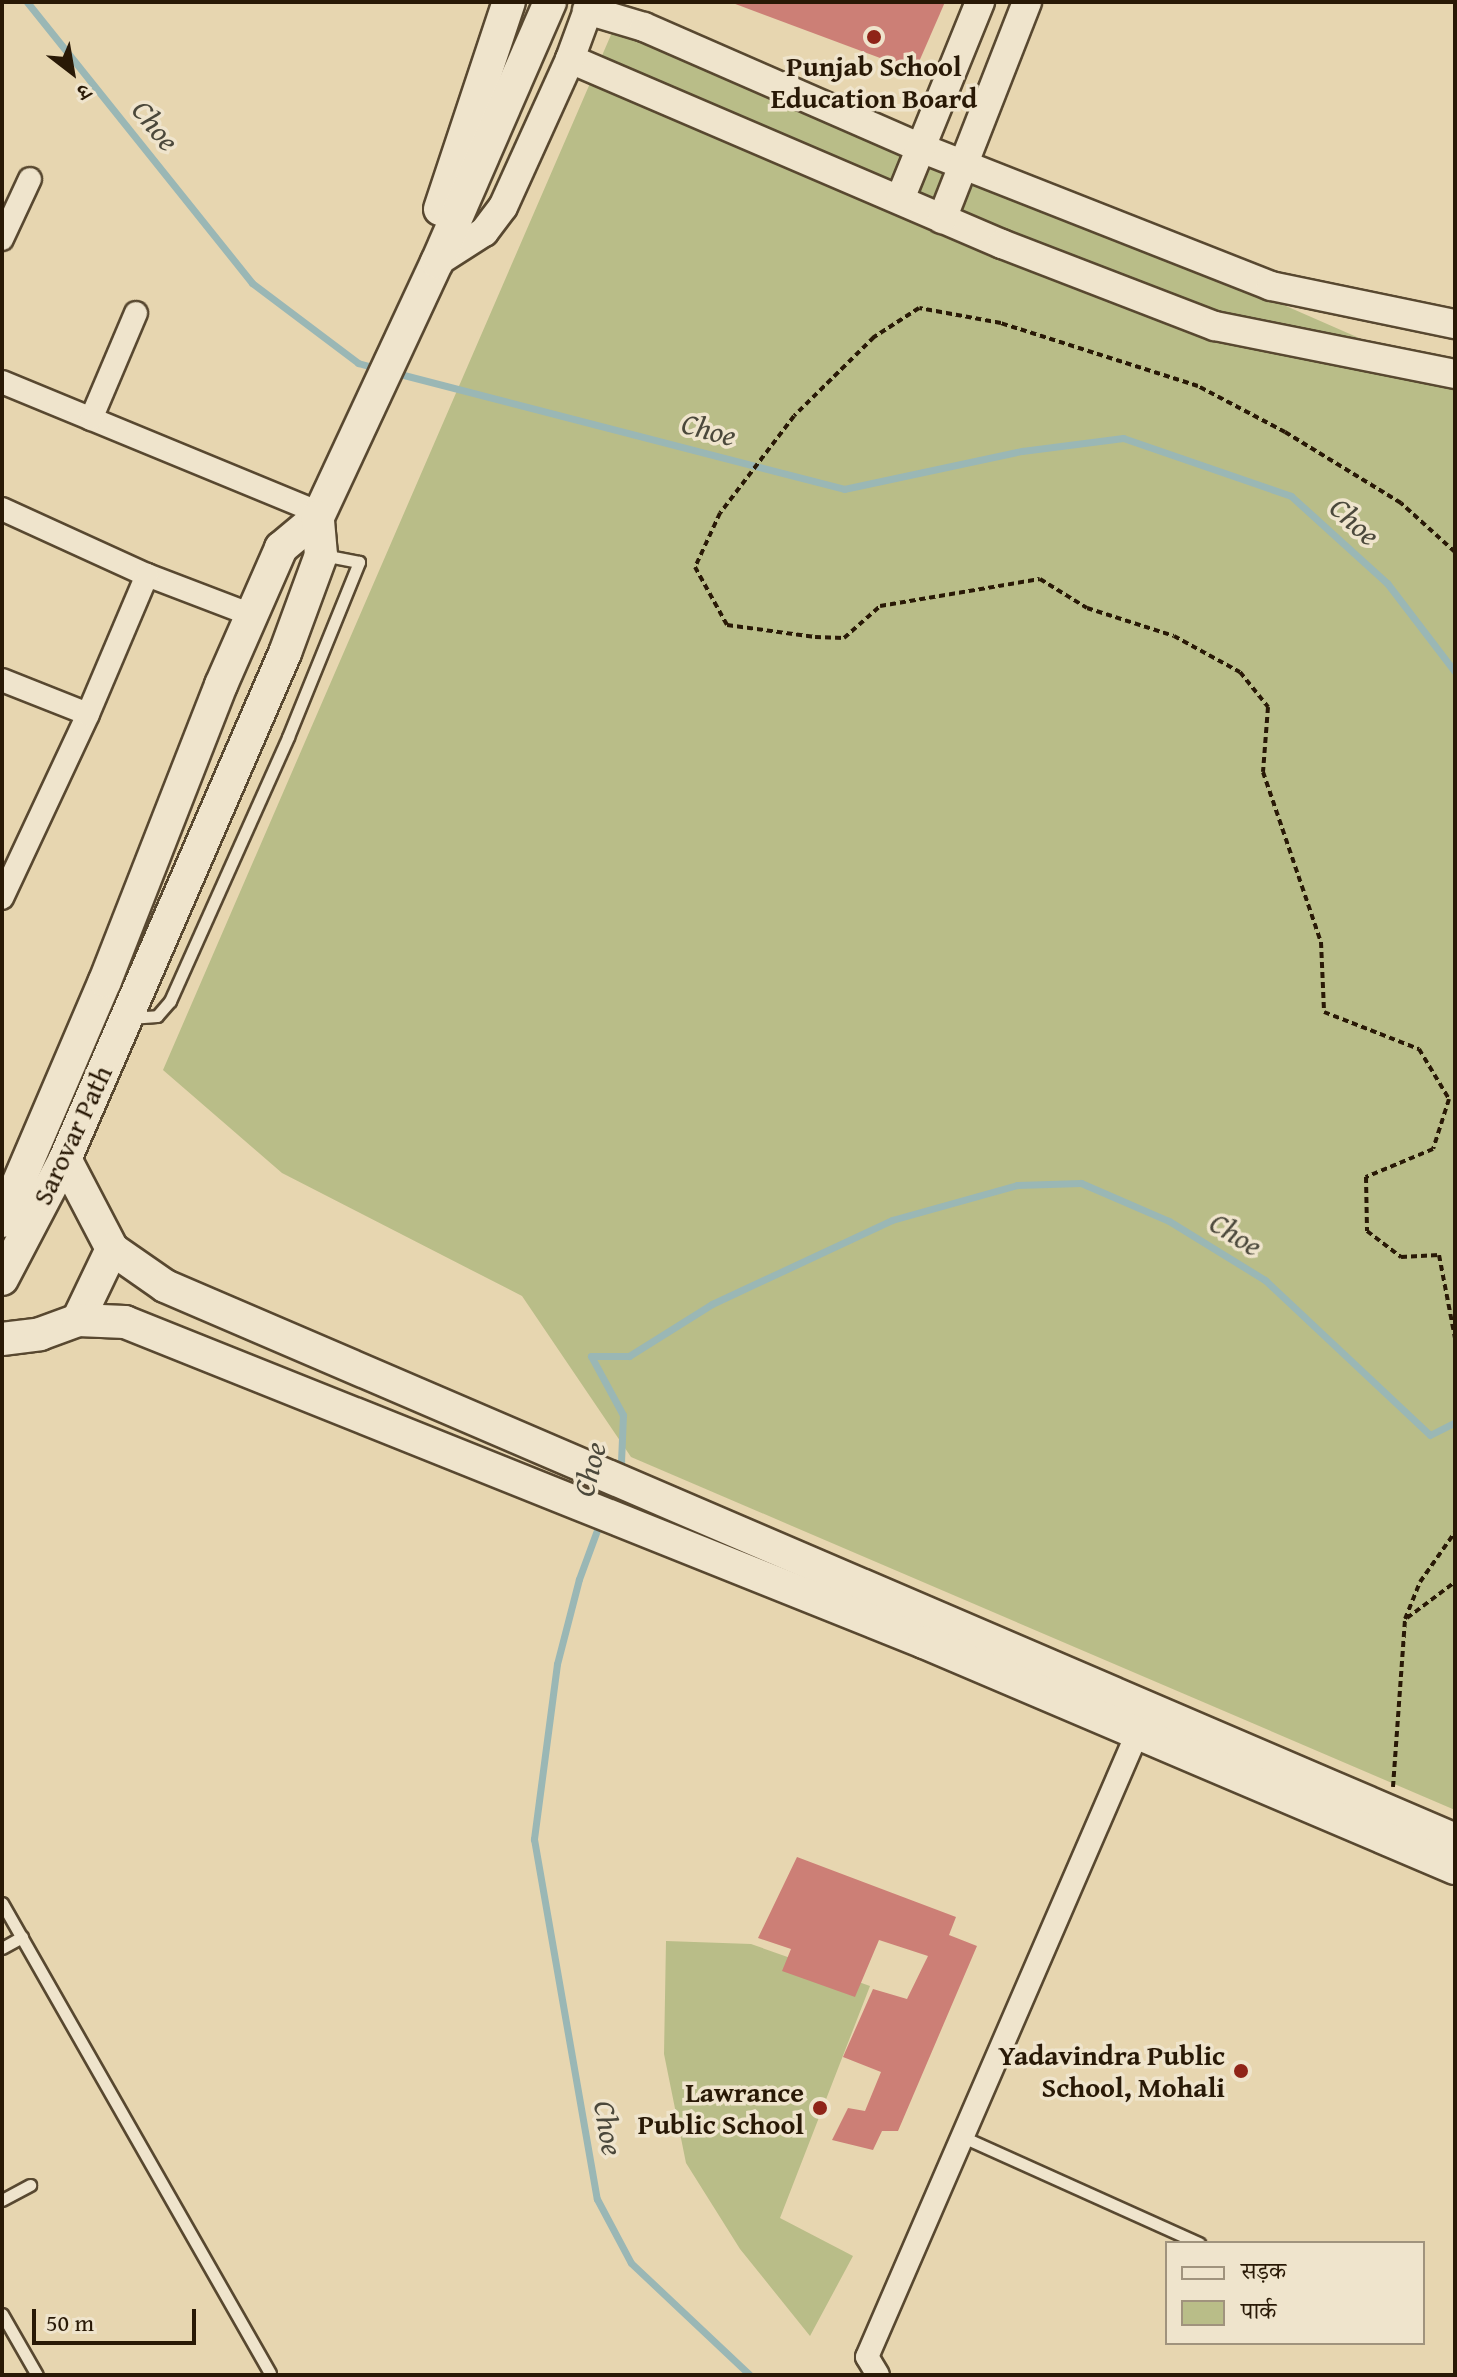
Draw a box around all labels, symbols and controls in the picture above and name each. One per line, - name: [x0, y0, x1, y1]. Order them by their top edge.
- marker: Punjab School Education Board: [865, 28, 883, 46]
- north arrow: [32, 32, 112, 112]
- place label: Punjab School Education Board: [771, 49, 977, 115]
- text: उ: [71, 76, 97, 109]
- water label: Choe: [125, 92, 187, 158]
- water label: Choe: [678, 405, 740, 453]
- water label: Choe: [1323, 489, 1387, 553]
- street label: Sarovar Path: [25, 1060, 119, 1210]
- water label: Choe: [1203, 1204, 1269, 1264]
- water label: Choe: [565, 1438, 613, 1500]
- place label: Yadavindra Public School, Mohali: [998, 2038, 1225, 2104]
- marker: Yadavindra Public School, Mohali: [1232, 2062, 1250, 2080]
- place label: Lawrance Public School: [638, 2075, 804, 2141]
- water label: Choe: [587, 2098, 631, 2158]
- marker: Lawrance Public School: [811, 2099, 829, 2117]
- legend: [1165, 2241, 1425, 2345]
- text: सड़क: [1241, 2253, 1286, 2288]
- scale bar: [36, 2293, 200, 2343]
- text: पार्क: [1241, 2293, 1276, 2328]
- text: 50 m: [46, 2305, 94, 2340]

